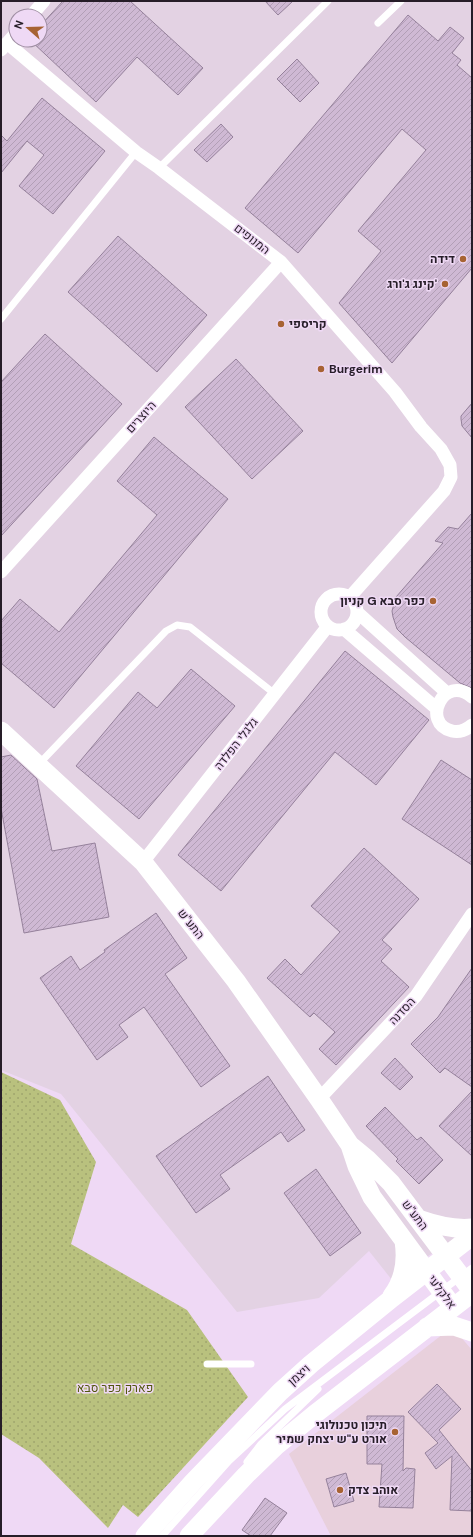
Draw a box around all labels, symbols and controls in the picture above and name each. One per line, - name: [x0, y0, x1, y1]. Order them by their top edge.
- north arrow: [8, 8, 48, 48]
- text: N: [11, 18, 27, 31]
- street label: המנופים: [231, 220, 273, 258]
- place label: דידה: [430, 251, 455, 267]
- marker: דידה: [458, 254, 468, 264]
- place label: קינג ג'ורג': [387, 276, 437, 292]
- marker: קינג ג'ורג': [440, 279, 450, 289]
- place label: קריספי: [289, 316, 327, 332]
- marker: קריספי: [276, 319, 286, 329]
- place label: Burgerim: [329, 361, 382, 377]
- marker: Burgerim: [316, 364, 326, 374]
- street label: היוצרים: [122, 398, 160, 436]
- place label: קניון G כפר סבא: [340, 593, 425, 609]
- marker: קניון G כפר סבא: [428, 596, 438, 606]
- street label: גלגלי הפלדה: [210, 714, 262, 774]
- street label: התע"ש: [174, 905, 208, 943]
- street label: הסדנה: [385, 994, 419, 1028]
- street label: התע"ש: [398, 1196, 432, 1234]
- street label: אלקלעי: [424, 1272, 460, 1312]
- street label: ויצמן: [284, 1361, 314, 1389]
- park label: פארק כפר סבא: [77, 1380, 153, 1396]
- place label: תיכון טכנולוגי אורט ע"ש יצחק שמיר: [276, 1417, 387, 1447]
- marker: תיכון טכנולוגי אורט ע"ש יצחק שמיר: [390, 1427, 400, 1437]
- place label: אוהב צדק: [348, 1482, 398, 1498]
- marker: אוהב צדק: [335, 1485, 345, 1495]

